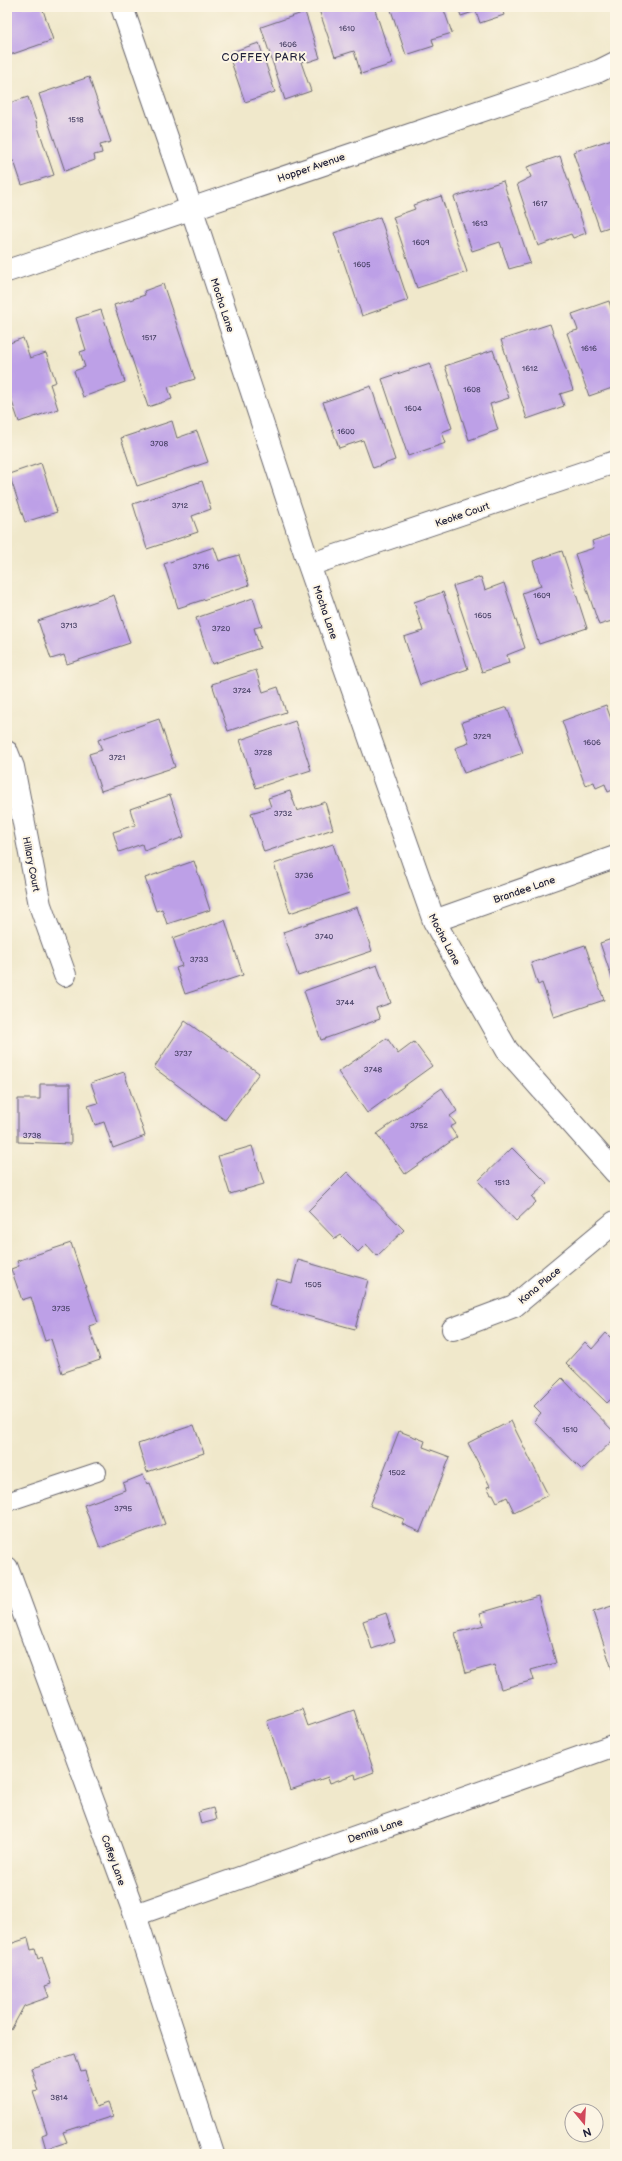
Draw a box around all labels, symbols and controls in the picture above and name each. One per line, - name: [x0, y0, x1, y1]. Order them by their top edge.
- house number: 1610: [339, 24, 355, 33]
- house number: 1606: [279, 40, 297, 49]
- district label: COFFEY PARK: [222, 51, 306, 64]
- house number: 1518: [68, 115, 84, 124]
- street label: Hopper Avenue: [276, 151, 347, 185]
- house number: 1617: [532, 199, 548, 208]
- house number: 1613: [472, 219, 488, 228]
- house number: 1609: [412, 238, 430, 247]
- house number: 1605: [353, 260, 371, 269]
- street label: Mocha Lane: [208, 277, 236, 334]
- house number: 1517: [142, 333, 156, 342]
- house number: 1616: [581, 344, 597, 353]
- house number: 1612: [522, 364, 538, 373]
- house number: 1608: [463, 385, 481, 394]
- house number: 1604: [404, 404, 422, 413]
- house number: 1600: [337, 427, 355, 436]
- house number: 3708: [150, 439, 168, 448]
- street label: Keoke Court: [434, 500, 491, 530]
- house number: 3712: [172, 501, 189, 510]
- house number: 3716: [193, 562, 210, 571]
- street label: Mocha Lane: [310, 584, 340, 641]
- house number: 1609: [533, 591, 551, 600]
- house number: 1605: [474, 611, 492, 620]
- house number: 3713: [61, 621, 78, 630]
- house number: 3720: [212, 624, 230, 633]
- house number: 3724: [233, 686, 251, 695]
- house number: 3729: [473, 732, 491, 741]
- house number: 1606: [583, 738, 601, 747]
- house number: 3728: [254, 748, 272, 757]
- house number: 3721: [109, 753, 125, 762]
- house number: 3732: [274, 809, 293, 818]
- street label: Hillary Court: [20, 836, 42, 893]
- house number: 3736: [295, 871, 313, 880]
- street label: Brandee Lane: [492, 874, 557, 906]
- street label: Mocha Lane: [426, 912, 463, 967]
- house number: 3740: [315, 932, 334, 941]
- house number: 3733: [190, 955, 208, 964]
- house number: 3744: [336, 998, 354, 1007]
- house number: 3737: [174, 1049, 192, 1058]
- house number: 3748: [364, 1065, 383, 1074]
- house number: 3752: [410, 1121, 428, 1130]
- house number: 3738: [23, 1131, 42, 1140]
- house number: 1513: [494, 1178, 510, 1187]
- street label: Kona Place: [516, 1265, 563, 1307]
- house number: 1505: [305, 1280, 322, 1289]
- house number: 3735: [52, 1304, 71, 1313]
- house number: 1510: [562, 1425, 578, 1434]
- house number: 1502: [388, 1468, 406, 1477]
- house number: 3795: [114, 1504, 132, 1513]
- street label: Dennis Lane: [346, 1816, 404, 1846]
- street label: Coffey Lane: [98, 1833, 128, 1887]
- house number: 3814: [50, 2093, 68, 2102]
- north arrow: [564, 2103, 604, 2143]
- text: N: [581, 2125, 593, 2139]

